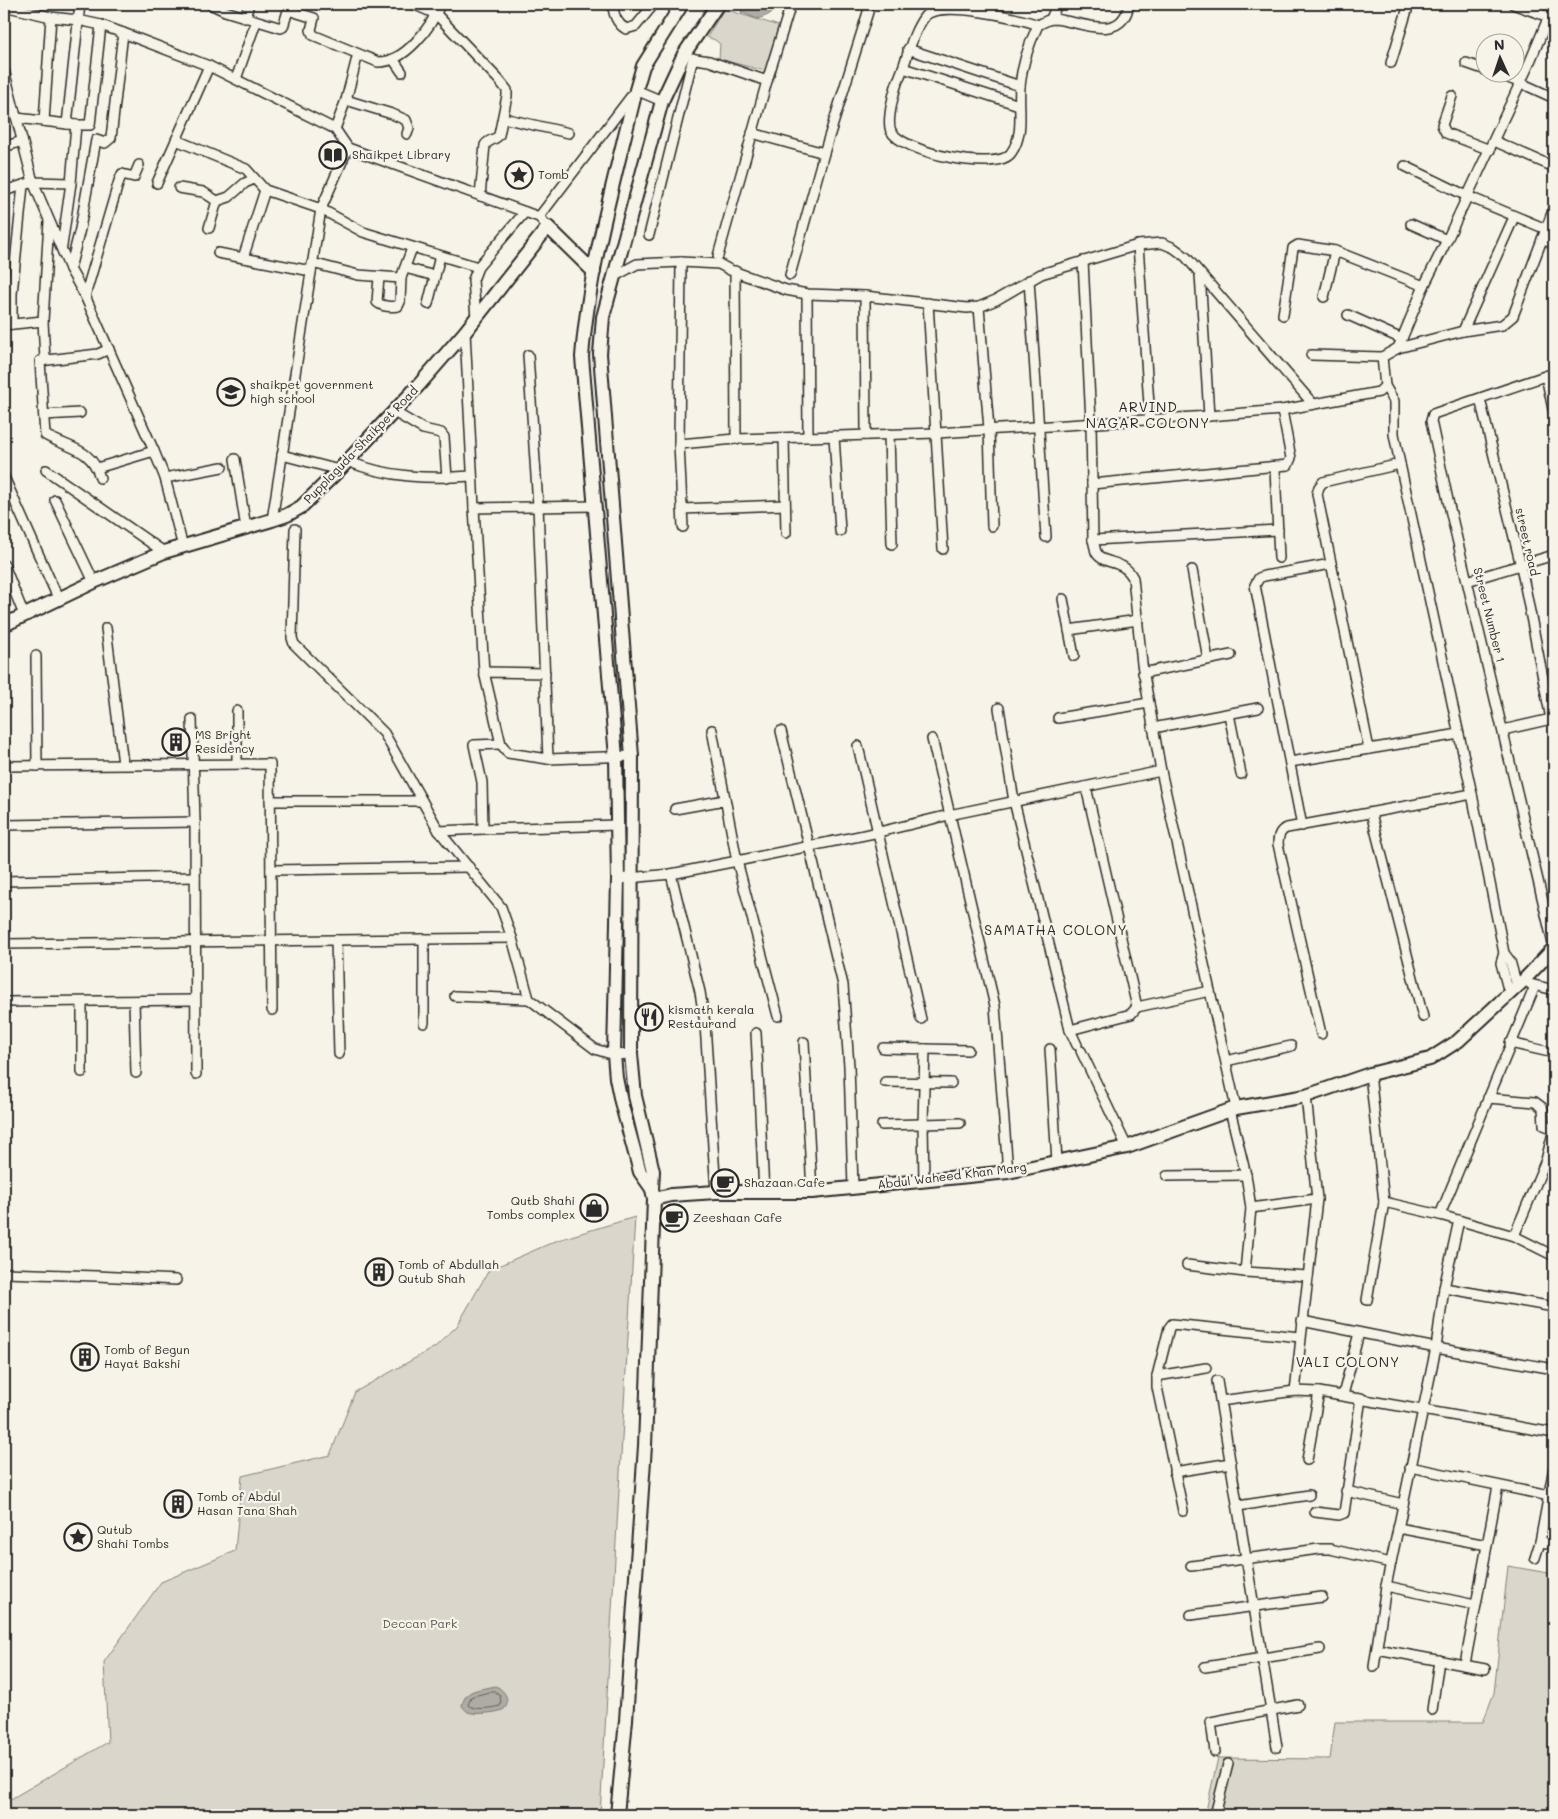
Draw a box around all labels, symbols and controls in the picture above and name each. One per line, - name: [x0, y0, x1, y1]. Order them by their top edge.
- north arrow: [1476, 32, 1526, 82]
- text: N: [1493, 35, 1505, 54]
- library icon: Shaikpet Library: [318, 140, 348, 170]
- place label: Shaikpet Library: [352, 146, 450, 162]
- place icon: Tomb: [504, 160, 534, 190]
- place label: Tomb: [538, 166, 569, 182]
- place label: shaikpet government high school: [250, 376, 374, 406]
- school or university icon: shaikpet government high school: [216, 377, 246, 407]
- street label: Pupplaguda-Shaikpet Road: [300, 382, 421, 507]
- district label: ARVIND NAGAR COLONY: [1086, 397, 1210, 432]
- street label: street road: [1512, 506, 1544, 578]
- street label: Street Number 1: [1470, 566, 1510, 664]
- place label: MS Bright Residency: [195, 726, 255, 756]
- building icon: MS Bright Residency: [161, 727, 191, 757]
- district label: SAMATHA COLONY: [984, 920, 1128, 939]
- place label: kismath kerala Restaurand: [668, 1001, 755, 1031]
- restaurant icon: kismath kerala Restaurand: [634, 1002, 664, 1032]
- street label: Abdul Waheed Khan Marg: [876, 1158, 1027, 1192]
- cafe icon: Shazaan Cafe: [710, 1168, 740, 1198]
- place label: Shazaan Cafe: [744, 1174, 825, 1190]
- place label: Qutb Shahi Tombs complex: [487, 1192, 575, 1222]
- shop icon: Qutb Shahi Tombs complex: [579, 1193, 609, 1223]
- cafe icon: Zeeshaan Cafe: [659, 1203, 689, 1233]
- place label: Zeeshaan Cafe: [693, 1209, 782, 1225]
- place label: Tomb of Abdullah Qutub Shah: [398, 1256, 499, 1286]
- building icon: Tomb of Abdullah Qutub Shah: [364, 1257, 394, 1287]
- place label: Tomb of Begun Hayat Bakshi: [104, 1341, 190, 1371]
- building icon: Tomb of Begun Hayat Bakshi: [70, 1342, 100, 1372]
- district label: VALI COLONY: [1296, 1352, 1400, 1371]
- place label: Tomb of Abdul Hasan Tana Shah: [197, 1488, 297, 1518]
- building icon: Tomb of Abdul Hasan Tana Shah: [163, 1489, 193, 1519]
- place label: Qutub Shahi Tombs: [97, 1521, 169, 1551]
- place icon: Qutub Shahi Tombs: [63, 1522, 93, 1552]
- park label: Deccan Park: [383, 1615, 457, 1631]

